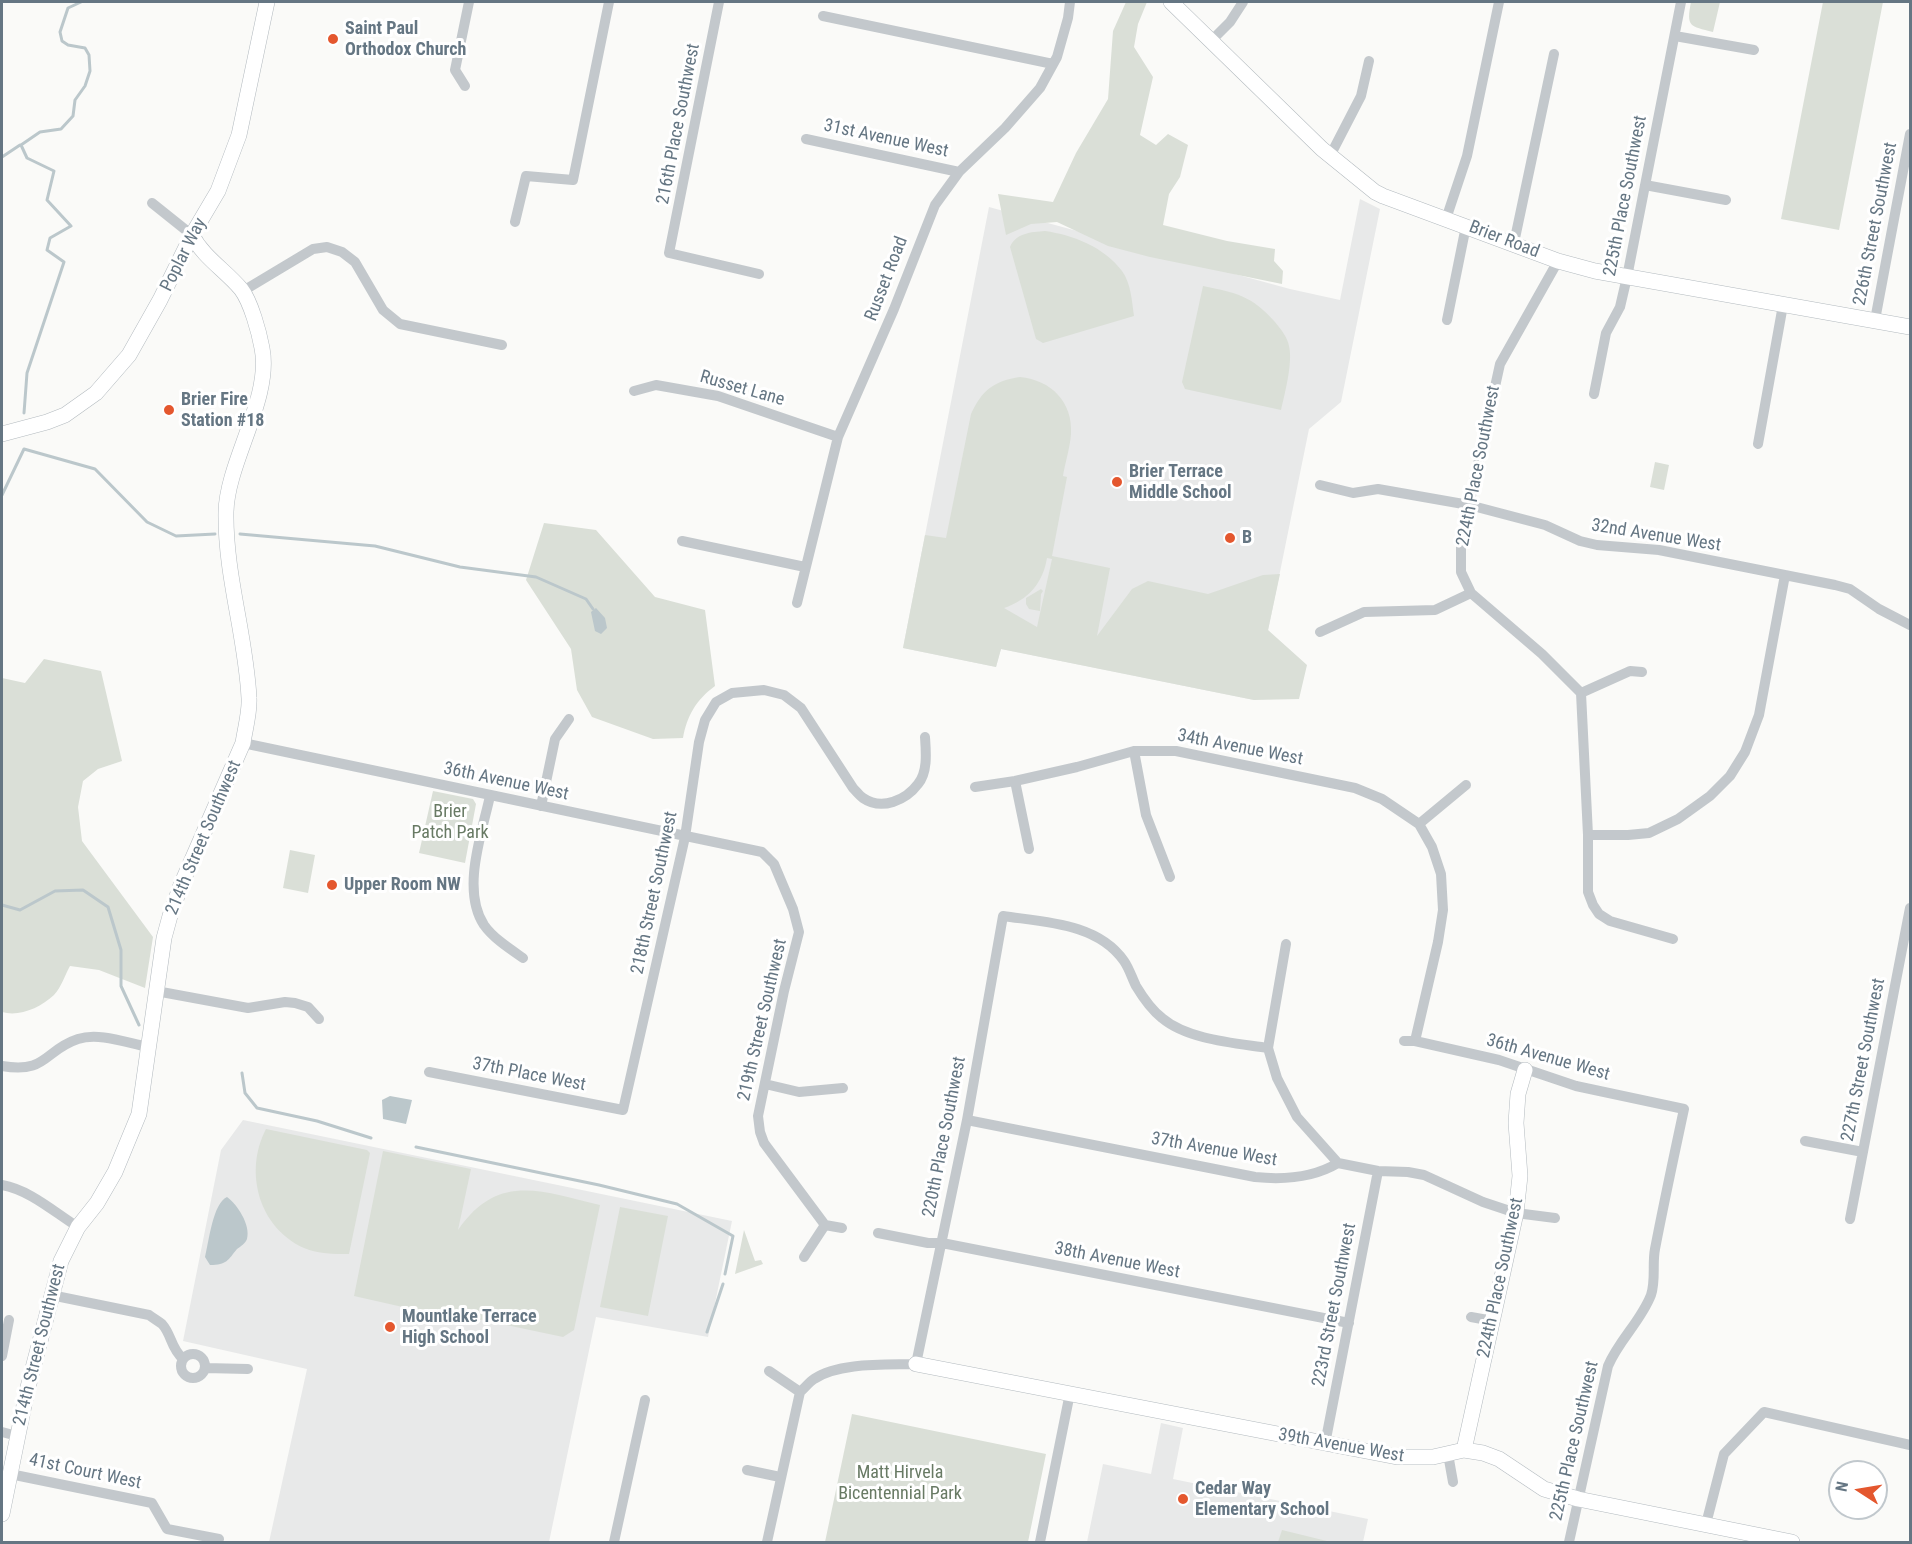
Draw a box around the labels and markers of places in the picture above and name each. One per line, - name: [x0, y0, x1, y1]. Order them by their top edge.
- place label: Saint Paul Orthodox Church: [345, 18, 466, 60]
- marker: Saint Paul Orthodox Church: [326, 32, 340, 46]
- place label: Brier Fire Station #18: [181, 389, 264, 432]
- marker: Brier Fire Station #18: [162, 403, 176, 417]
- place label: Brier Terrace Middle School: [1129, 461, 1232, 504]
- marker: Brier Terrace Middle School: [1110, 475, 1124, 489]
- place label: B: [1242, 527, 1252, 549]
- marker: B: [1223, 531, 1237, 545]
- place label: Upper Room NW: [344, 874, 461, 896]
- marker: Upper Room NW: [325, 878, 339, 892]
- place label: Mountlake Terrace High School: [402, 1306, 537, 1348]
- marker: Mountlake Terrace High School: [383, 1320, 397, 1334]
- place label: Cedar Way Elementary School: [1195, 1478, 1329, 1520]
- marker: Cedar Way Elementary School: [1176, 1492, 1190, 1506]

